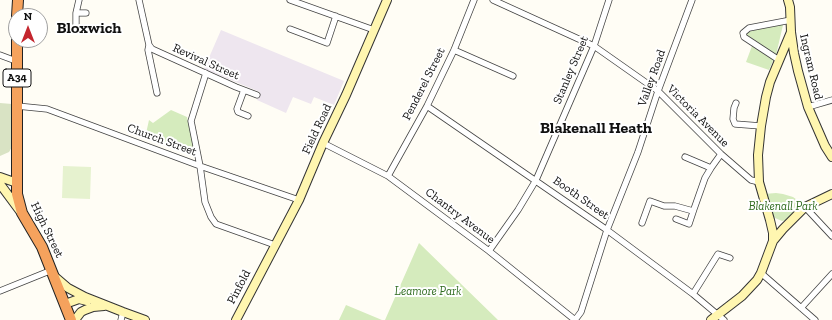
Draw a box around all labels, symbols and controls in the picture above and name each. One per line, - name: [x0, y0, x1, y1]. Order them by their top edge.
- north arrow: [8, 8, 48, 48]
- text: N: [24, 10, 32, 23]
- district label: Bloxwich: [56, 18, 122, 38]
- street label: Ingram Road: [796, 33, 826, 101]
- street label: Stanley Street: [550, 34, 592, 106]
- street label: Revival Street: [170, 41, 242, 83]
- street label: Penderel Street: [400, 45, 448, 123]
- street label: Valley Road: [635, 48, 669, 108]
- road number: A34: [3, 69, 31, 87]
- street label: Victoria Avenue: [664, 82, 732, 150]
- street label: Field Road: [299, 101, 335, 157]
- district label: Blakenall Heath: [540, 118, 652, 138]
- street label: Church Street: [125, 121, 199, 159]
- street label: Booth Street: [550, 173, 612, 223]
- street label: Chantry Avenue: [422, 185, 498, 247]
- street label: High Street: [27, 200, 67, 260]
- park label: Blakenall Park: [748, 200, 818, 214]
- street label: Pinfold: [224, 267, 254, 307]
- park label: Leamore Park: [395, 285, 461, 299]

